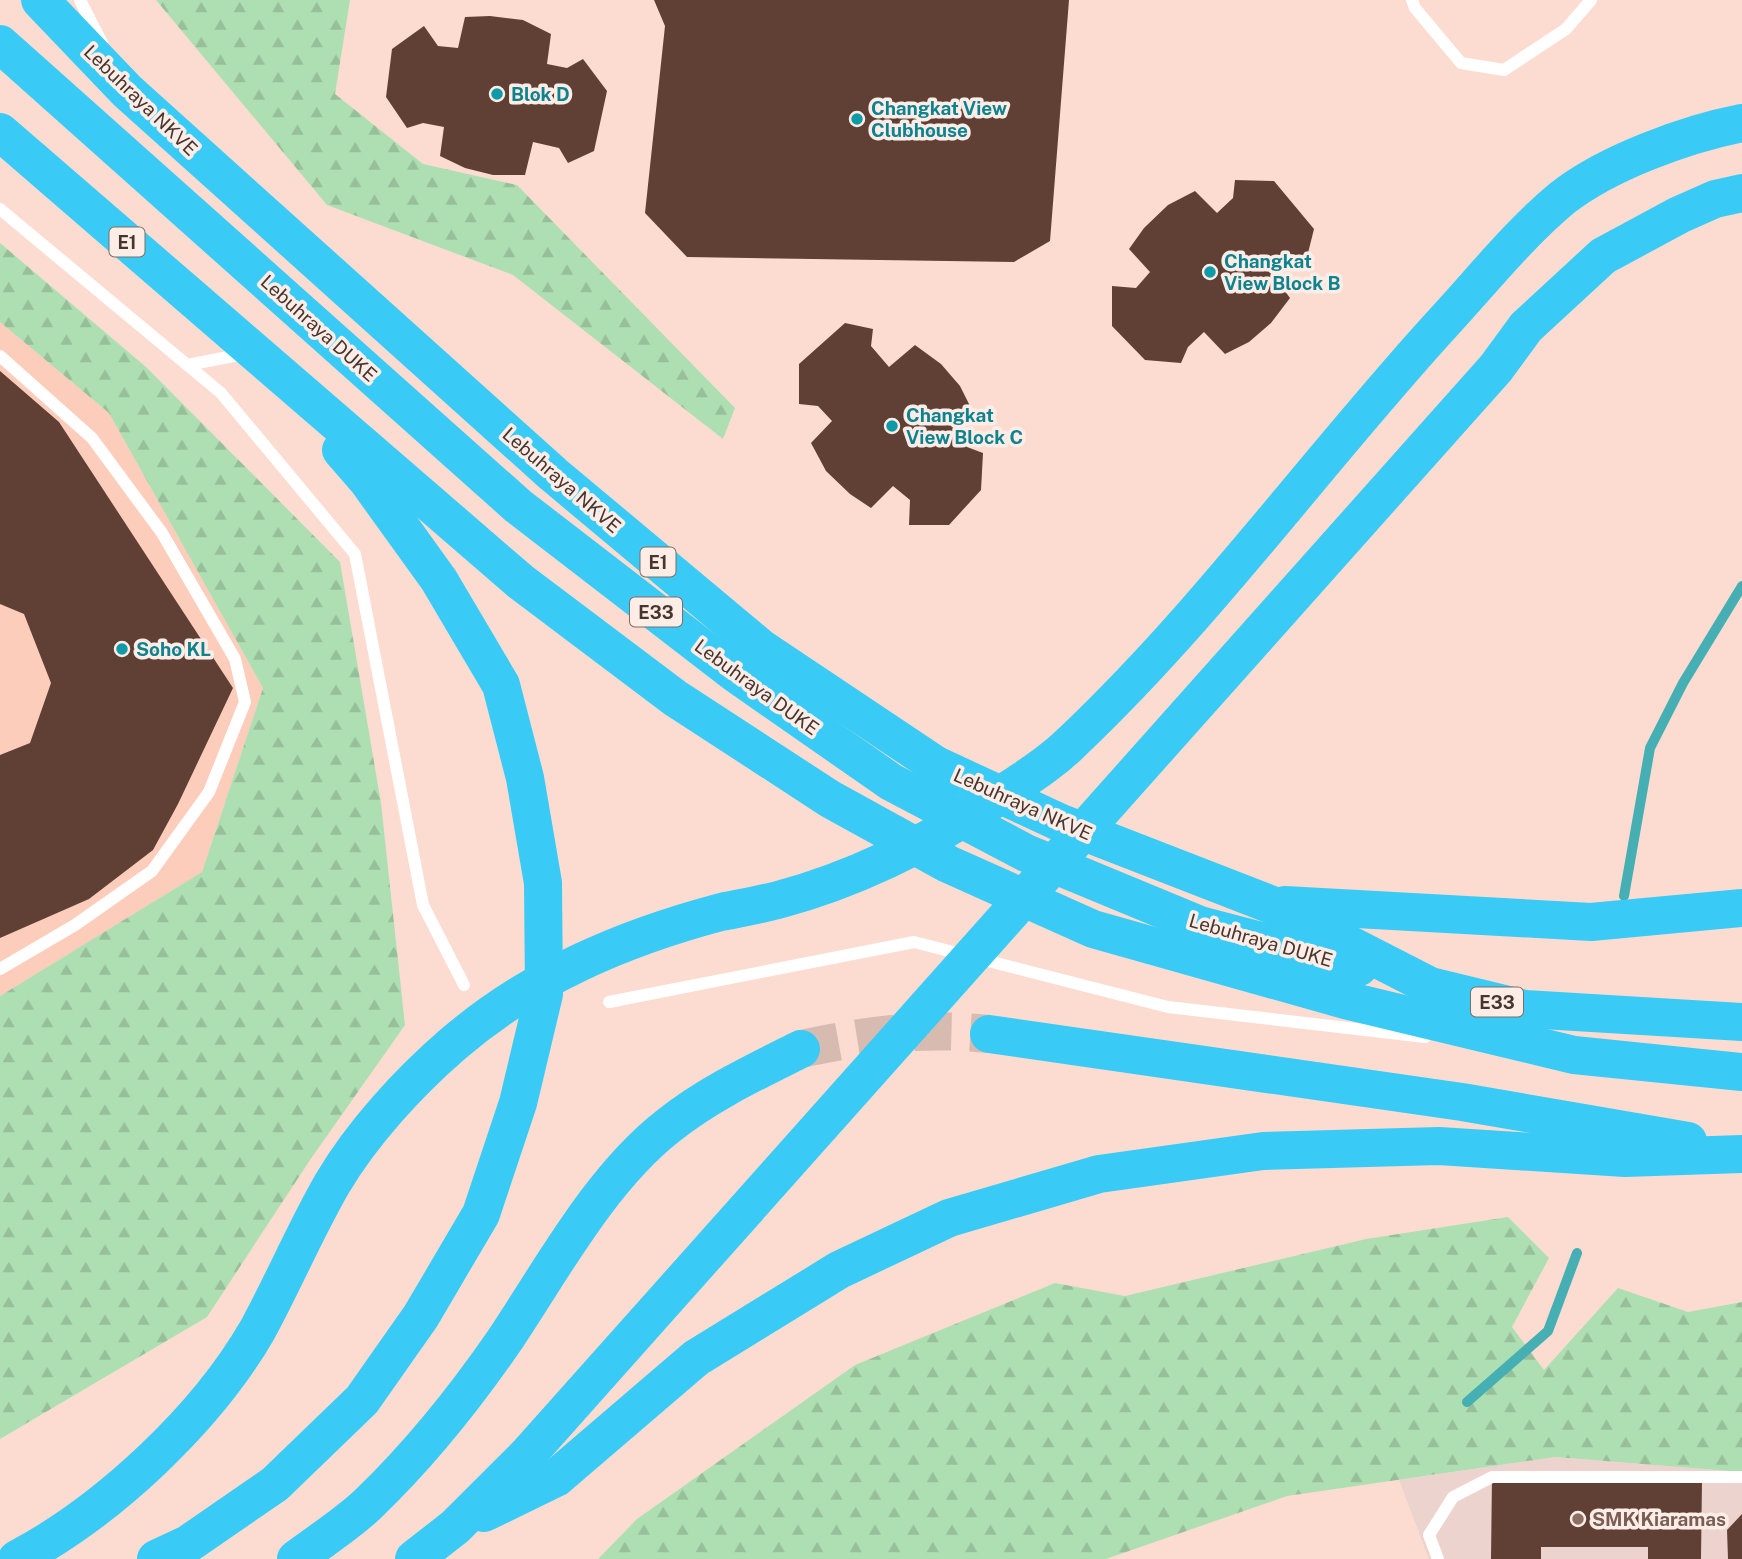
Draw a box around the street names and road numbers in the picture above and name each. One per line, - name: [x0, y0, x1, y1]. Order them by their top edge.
- street label: Lebuhraya NKVE: [80, 40, 202, 160]
- road number: E1: [110, 228, 144, 256]
- street label: Lebuhraya DUKE: [257, 270, 381, 386]
- street label: Lebuhraya NKVE: [498, 423, 626, 537]
- road number: E1: [640, 548, 676, 576]
- road number: E33: [630, 598, 682, 626]
- street label: Lebuhraya DUKE: [691, 635, 823, 739]
- street label: Lebuhraya NKVE: [950, 764, 1096, 844]
- street label: Lebuhraya DUKE: [1187, 909, 1335, 971]
- road number: E33: [1471, 987, 1523, 1016]

